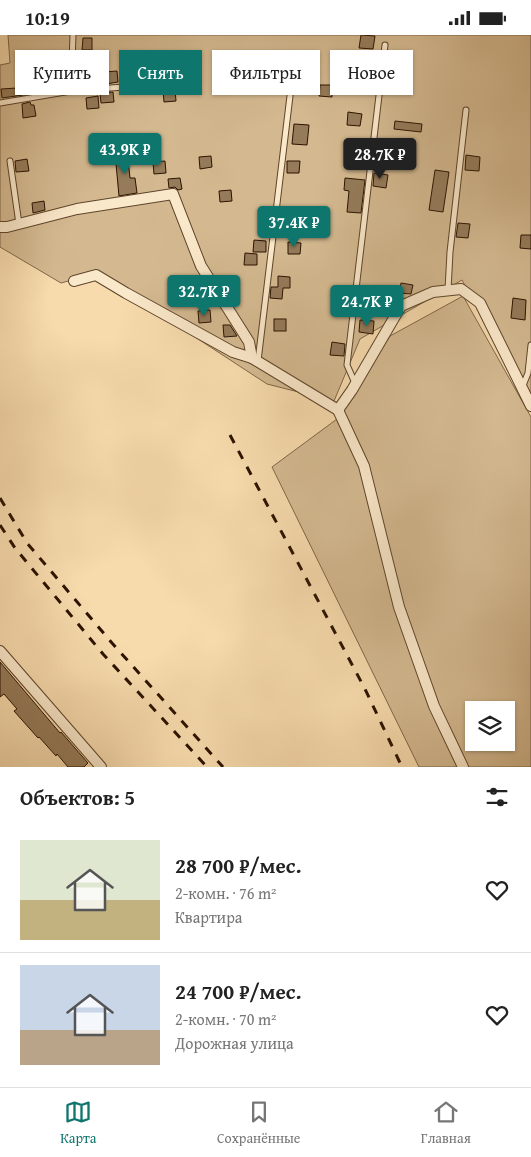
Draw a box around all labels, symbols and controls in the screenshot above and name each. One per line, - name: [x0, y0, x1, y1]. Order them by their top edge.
- text: 10:19: [25, 4, 70, 32]
- chip: Купить: [15, 50, 109, 95]
- chip: Снять: [119, 50, 202, 95]
- chip: Фильтры: [212, 50, 320, 95]
- chip: Новое: [330, 50, 413, 95]
- pin: 43.9K ₽: [79, 133, 171, 175]
- text: 43.9K ₽: [99, 137, 151, 161]
- pin: 28.7K ₽: [334, 137, 426, 180]
- text: 28.7K ₽: [354, 142, 406, 166]
- pin: 37.4K ₽: [248, 205, 340, 248]
- text: 37.4K ₽: [268, 210, 320, 234]
- pin: 32.7K ₽: [158, 275, 250, 317]
- text: 32.7K ₽: [178, 279, 230, 303]
- pin: 24.7K ₽: [321, 285, 413, 327]
- text: 24.7K ₽: [341, 289, 393, 313]
- map controls: [465, 701, 515, 751]
- button: layers: [465, 701, 515, 751]
- text: Объектов: 5: [20, 782, 135, 813]
- icon: filters: [483, 783, 511, 811]
- text: 28 700 ₽/мес.: [175, 850, 301, 881]
- icon: home: [60, 860, 120, 920]
- icon: heart: [483, 876, 511, 904]
- text: 2-комн. · 76 m²: [175, 881, 276, 905]
- text: Квартира: [175, 905, 242, 929]
- text: 24 700 ₽/мес.: [175, 976, 301, 1007]
- icon: home: [60, 985, 120, 1045]
- icon: heart: [483, 1001, 511, 1029]
- text: 2-комн. · 70 m²: [175, 1007, 276, 1031]
- text: Дорожная улица: [175, 1031, 294, 1055]
- tab: Карта: [60, 1098, 96, 1148]
- tab: Сохранённые: [217, 1098, 300, 1148]
- tab: Главная: [421, 1098, 471, 1148]

